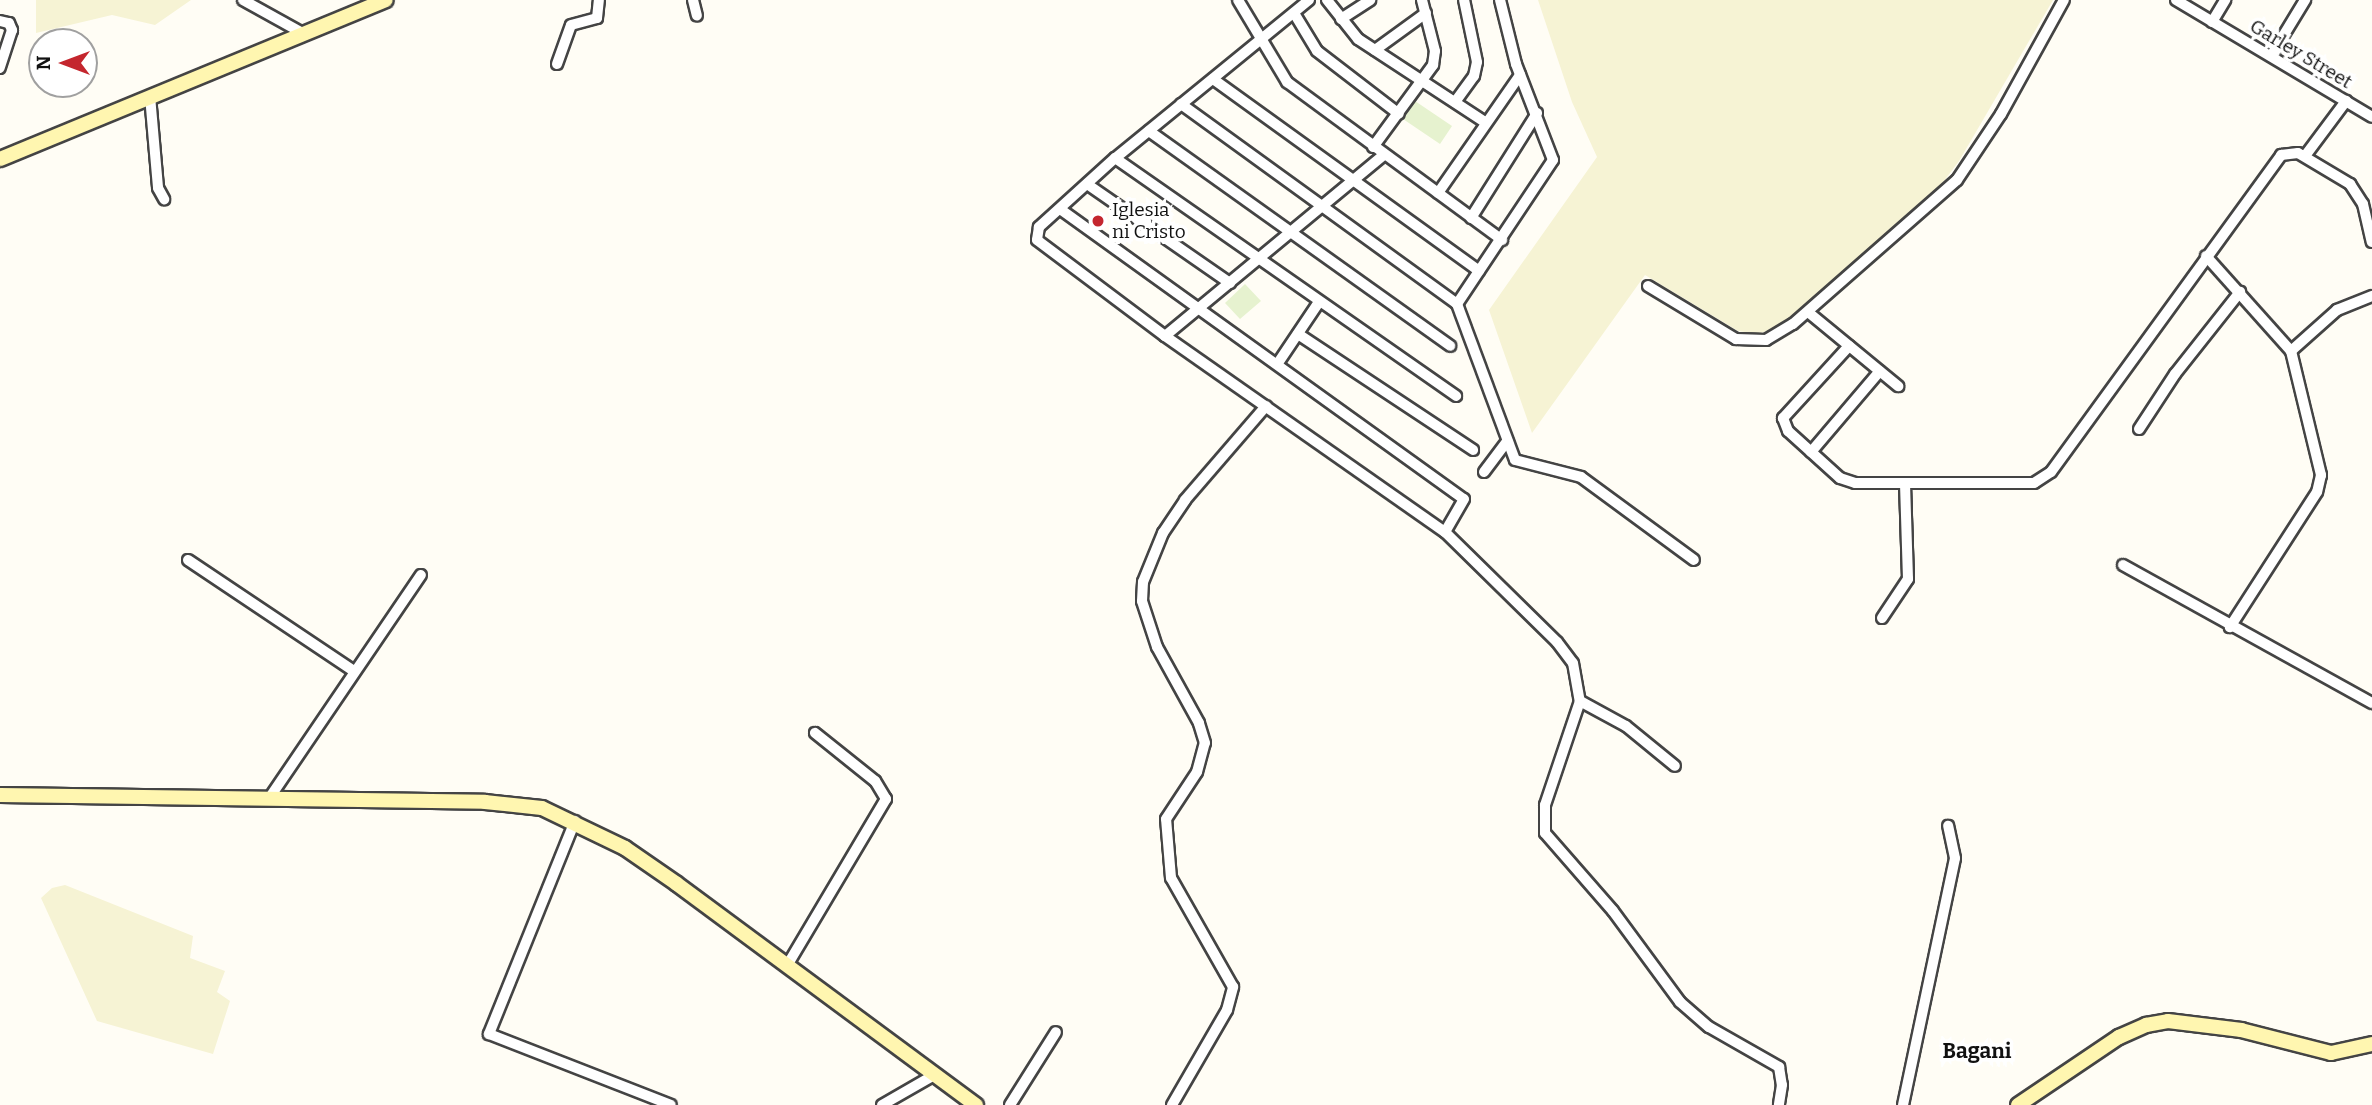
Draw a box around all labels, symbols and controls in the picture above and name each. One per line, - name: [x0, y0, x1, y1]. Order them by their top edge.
- street label: Garley Street: [2246, 15, 2356, 93]
- north arrow: [28, 28, 98, 98]
- text: N: [32, 56, 55, 70]
- place label: Iglesia ni Cristo: [1112, 199, 1186, 243]
- marker: Iglesia ni Cristo: [1090, 213, 1106, 229]
- district label: Bagani: [1943, 1038, 2011, 1064]

